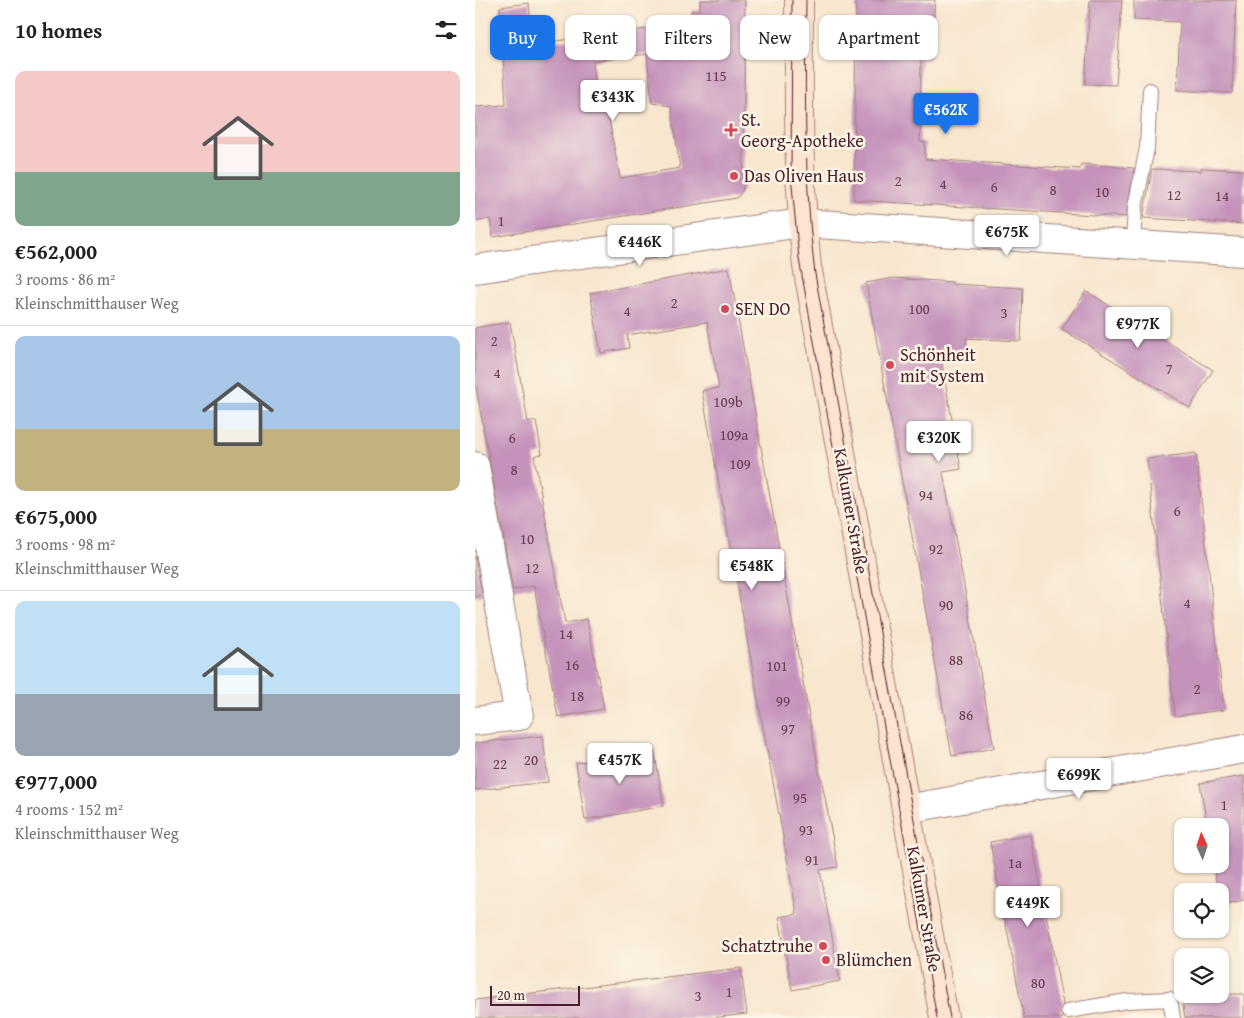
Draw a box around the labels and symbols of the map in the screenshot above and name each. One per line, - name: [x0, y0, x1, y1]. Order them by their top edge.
- house number: 115: [705, 65, 727, 86]
- pin: €343K: [578, 80, 648, 122]
- pin: €562K: [911, 92, 981, 135]
- place label: St. Georg-Apotheke: [741, 106, 864, 154]
- marker: St. Georg-Apotheke: [725, 124, 737, 136]
- place label: Das Oliven Haus: [744, 162, 864, 189]
- marker: Das Oliven Haus: [728, 170, 740, 182]
- house number: 2: [894, 170, 902, 191]
- house number: 4: [939, 173, 947, 194]
- house number: 6: [990, 176, 998, 197]
- house number: 8: [1049, 179, 1057, 200]
- house number: 10: [1095, 181, 1109, 202]
- house number: 12: [1167, 184, 1181, 205]
- house number: 14: [1215, 185, 1229, 206]
- house number: 1: [497, 210, 505, 231]
- pin: €675K: [972, 214, 1042, 257]
- pin: €446K: [605, 224, 675, 267]
- house number: 2: [670, 292, 678, 313]
- place label: SEN DO: [735, 295, 791, 322]
- house number: 100: [908, 298, 930, 319]
- house number: 4: [623, 300, 631, 321]
- house number: 3: [1000, 302, 1008, 323]
- marker: SEN DO: [719, 303, 731, 315]
- pin: €977K: [1103, 306, 1173, 349]
- house number: 2: [490, 330, 498, 351]
- place label: Schönheit mit System: [900, 341, 985, 389]
- house number: 7: [1165, 358, 1173, 379]
- marker: Schönheit mit System: [884, 359, 896, 371]
- house number: 4: [493, 362, 501, 383]
- house number: 109b: [713, 391, 743, 412]
- pin: €320K: [904, 420, 974, 463]
- house number: 109a: [720, 424, 748, 445]
- house number: 6: [508, 427, 516, 448]
- street label: Kalkumer Straße: [827, 446, 876, 576]
- house number: 109: [729, 453, 751, 474]
- house number: 8: [510, 459, 518, 480]
- house number: 94: [919, 484, 933, 505]
- house number: 6: [1173, 500, 1181, 521]
- house number: 10: [520, 528, 534, 549]
- house number: 92: [929, 538, 943, 559]
- pin: €548K: [717, 548, 787, 591]
- house number: 12: [525, 557, 539, 578]
- house number: 4: [1183, 592, 1191, 613]
- house number: 90: [939, 594, 953, 615]
- house number: 14: [559, 623, 573, 644]
- house number: 88: [949, 649, 963, 670]
- house number: 16: [565, 654, 579, 675]
- house number: 101: [766, 655, 788, 676]
- house number: 2: [1193, 678, 1201, 699]
- house number: 18: [570, 685, 584, 706]
- house number: 99: [776, 690, 790, 711]
- house number: 86: [959, 704, 973, 725]
- house number: 97: [781, 718, 795, 739]
- pin: €457K: [585, 742, 655, 785]
- house number: 20: [524, 749, 538, 770]
- house number: 22: [493, 753, 507, 774]
- pin: €699K: [1044, 758, 1114, 800]
- house number: 95: [793, 787, 807, 808]
- house number: 1: [1220, 794, 1228, 815]
- north arrow: [1174, 818, 1229, 872]
- house number: 93: [799, 819, 813, 840]
- street label: Kalkumer Straße: [900, 844, 949, 974]
- house number: 91: [805, 849, 819, 870]
- house number: 1a: [1008, 852, 1022, 873]
- pin: €449K: [993, 886, 1063, 928]
- place label: Schatztruhe: [722, 932, 813, 959]
- marker: Schatztruhe: [817, 940, 829, 952]
- place label: Blümchen: [836, 946, 912, 973]
- marker: Blümchen: [820, 954, 832, 966]
- house number: 80: [1031, 972, 1045, 993]
- house number: 1: [725, 981, 733, 1002]
- scale bar: [490, 983, 580, 1006]
- house number: 3: [694, 985, 702, 1006]

